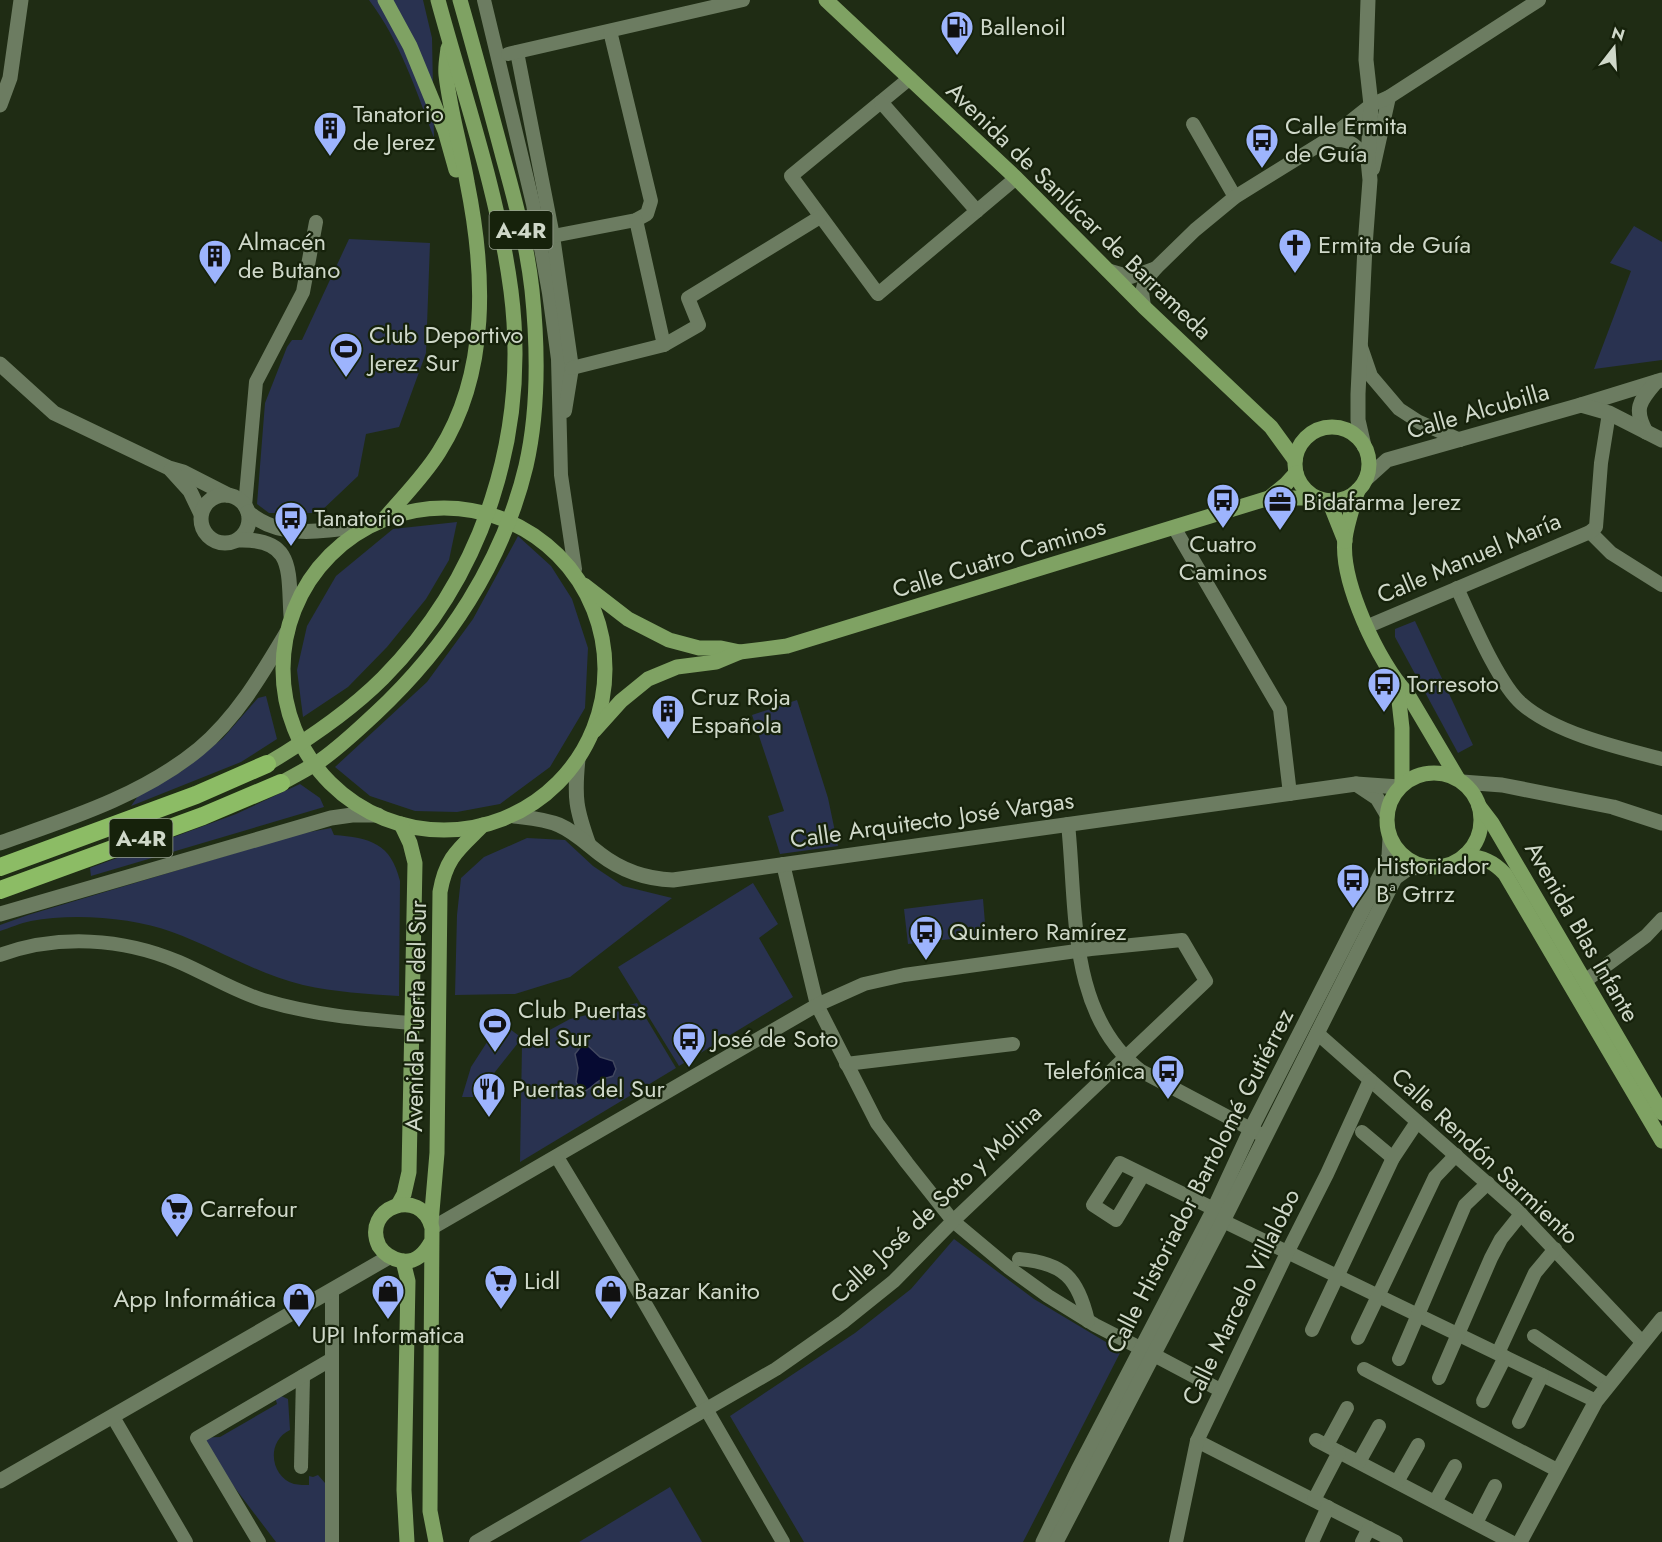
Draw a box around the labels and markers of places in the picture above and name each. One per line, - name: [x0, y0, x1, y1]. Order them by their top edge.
- fuel station icon: Ballenoil: [939, 9, 975, 56]
- place label: Ballenoil: [980, 9, 1066, 44]
- place label: Tanatorio de Jerez: [353, 96, 444, 159]
- place label: Calle Ermita de Guía: [1285, 108, 1407, 171]
- building icon: Tanatorio de Jerez: [312, 110, 348, 157]
- bus stop icon: Calle Ermita de Guía: [1244, 122, 1280, 169]
- place label: Almacén de Butano: [238, 224, 340, 287]
- church icon: Ermita de Guía: [1277, 227, 1313, 274]
- place label: Ermita de Guía: [1318, 227, 1471, 262]
- building icon: Almacén de Butano: [197, 238, 233, 285]
- place label: Club Deportivo Jerez Sur: [366, 317, 523, 380]
- sports icon: Club Deportivo Jerez Sur: [328, 331, 364, 378]
- bus stop icon: Cuatro Caminos: [1205, 482, 1241, 529]
- office icon: Bidafarma Jerez: [1262, 484, 1298, 531]
- place label: Bidafarma Jerez: [1303, 484, 1461, 519]
- bus stop icon: Tanatorio: [273, 500, 309, 547]
- place label: Tanatorio: [314, 500, 405, 535]
- place label: Cuatro Caminos: [1179, 526, 1267, 589]
- bus stop icon: Torresoto: [1366, 666, 1402, 713]
- place label: Torresoto: [1407, 666, 1499, 701]
- place label: Cruz Roja Española: [691, 679, 791, 742]
- building icon: Cruz Roja Española: [650, 693, 686, 740]
- place label: Historiador Bª Gtrrz: [1376, 848, 1490, 911]
- bus stop icon: Historiador Bª Gtrrz: [1335, 862, 1371, 909]
- bus stop icon: Quintero Ramírez: [908, 914, 944, 961]
- place label: Quintero Ramírez: [949, 914, 1127, 949]
- place label: Club Puertas del Sur: [518, 992, 646, 1055]
- sports icon: Club Puertas del Sur: [477, 1006, 513, 1053]
- bus stop icon: José de Soto: [671, 1021, 707, 1068]
- place label: José de Soto: [709, 1021, 838, 1056]
- place label: Telefónica: [1044, 1053, 1145, 1088]
- bus stop icon: Telefónica: [1150, 1053, 1186, 1100]
- restaurant icon: Puertas del Sur: [471, 1071, 507, 1118]
- place label: Puertas del Sur: [512, 1071, 666, 1106]
- supermarket icon: Carrefour: [159, 1191, 195, 1238]
- place label: Carrefour: [200, 1191, 298, 1226]
- supermarket icon: Lidl: [483, 1263, 519, 1310]
- place label: Lidl: [524, 1263, 560, 1298]
- shop icon: UPI Informatica: [370, 1273, 406, 1320]
- shop icon: Bazar Kanito: [593, 1273, 629, 1320]
- place label: Bazar Kanito: [634, 1273, 760, 1308]
- place label: App Informática: [114, 1281, 276, 1316]
- shop icon: App Informática: [281, 1281, 317, 1328]
- place label: UPI Informatica: [311, 1317, 465, 1352]

